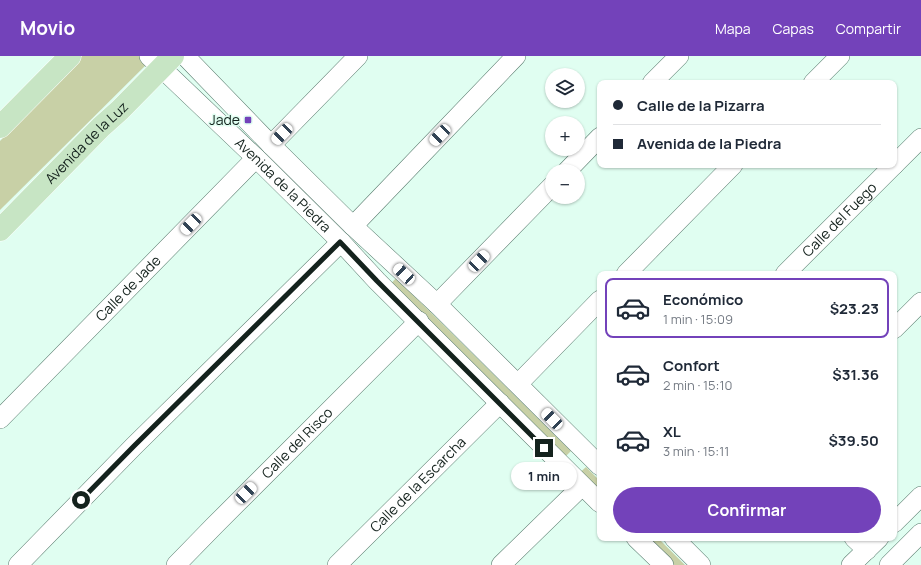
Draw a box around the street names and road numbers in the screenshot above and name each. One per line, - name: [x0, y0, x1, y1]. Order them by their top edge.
- street label: Avenida de la Luz: [41, 97, 132, 188]
- street label: Avenida de la Piedra: [231, 133, 336, 236]
- street label: Calle del Fuego: [798, 178, 880, 261]
- street label: Calle de Jade: [91, 251, 164, 325]
- street label: Calle del Risco: [257, 403, 336, 482]
- street label: Calle de la Escarcha: [365, 432, 470, 536]

